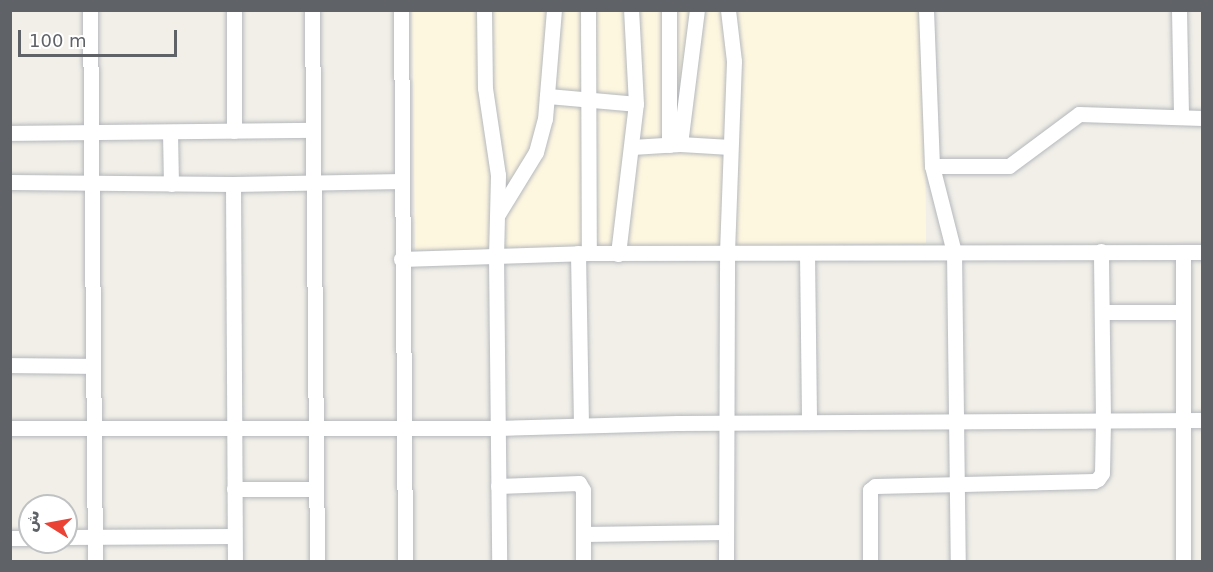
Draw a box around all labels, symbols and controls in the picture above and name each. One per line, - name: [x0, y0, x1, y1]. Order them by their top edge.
- scale bar: [21, 18, 180, 56]
- text: 100 m: [29, 30, 87, 51]
- north arrow: [18, 494, 78, 554]
- text: ش: [20, 508, 43, 534]

